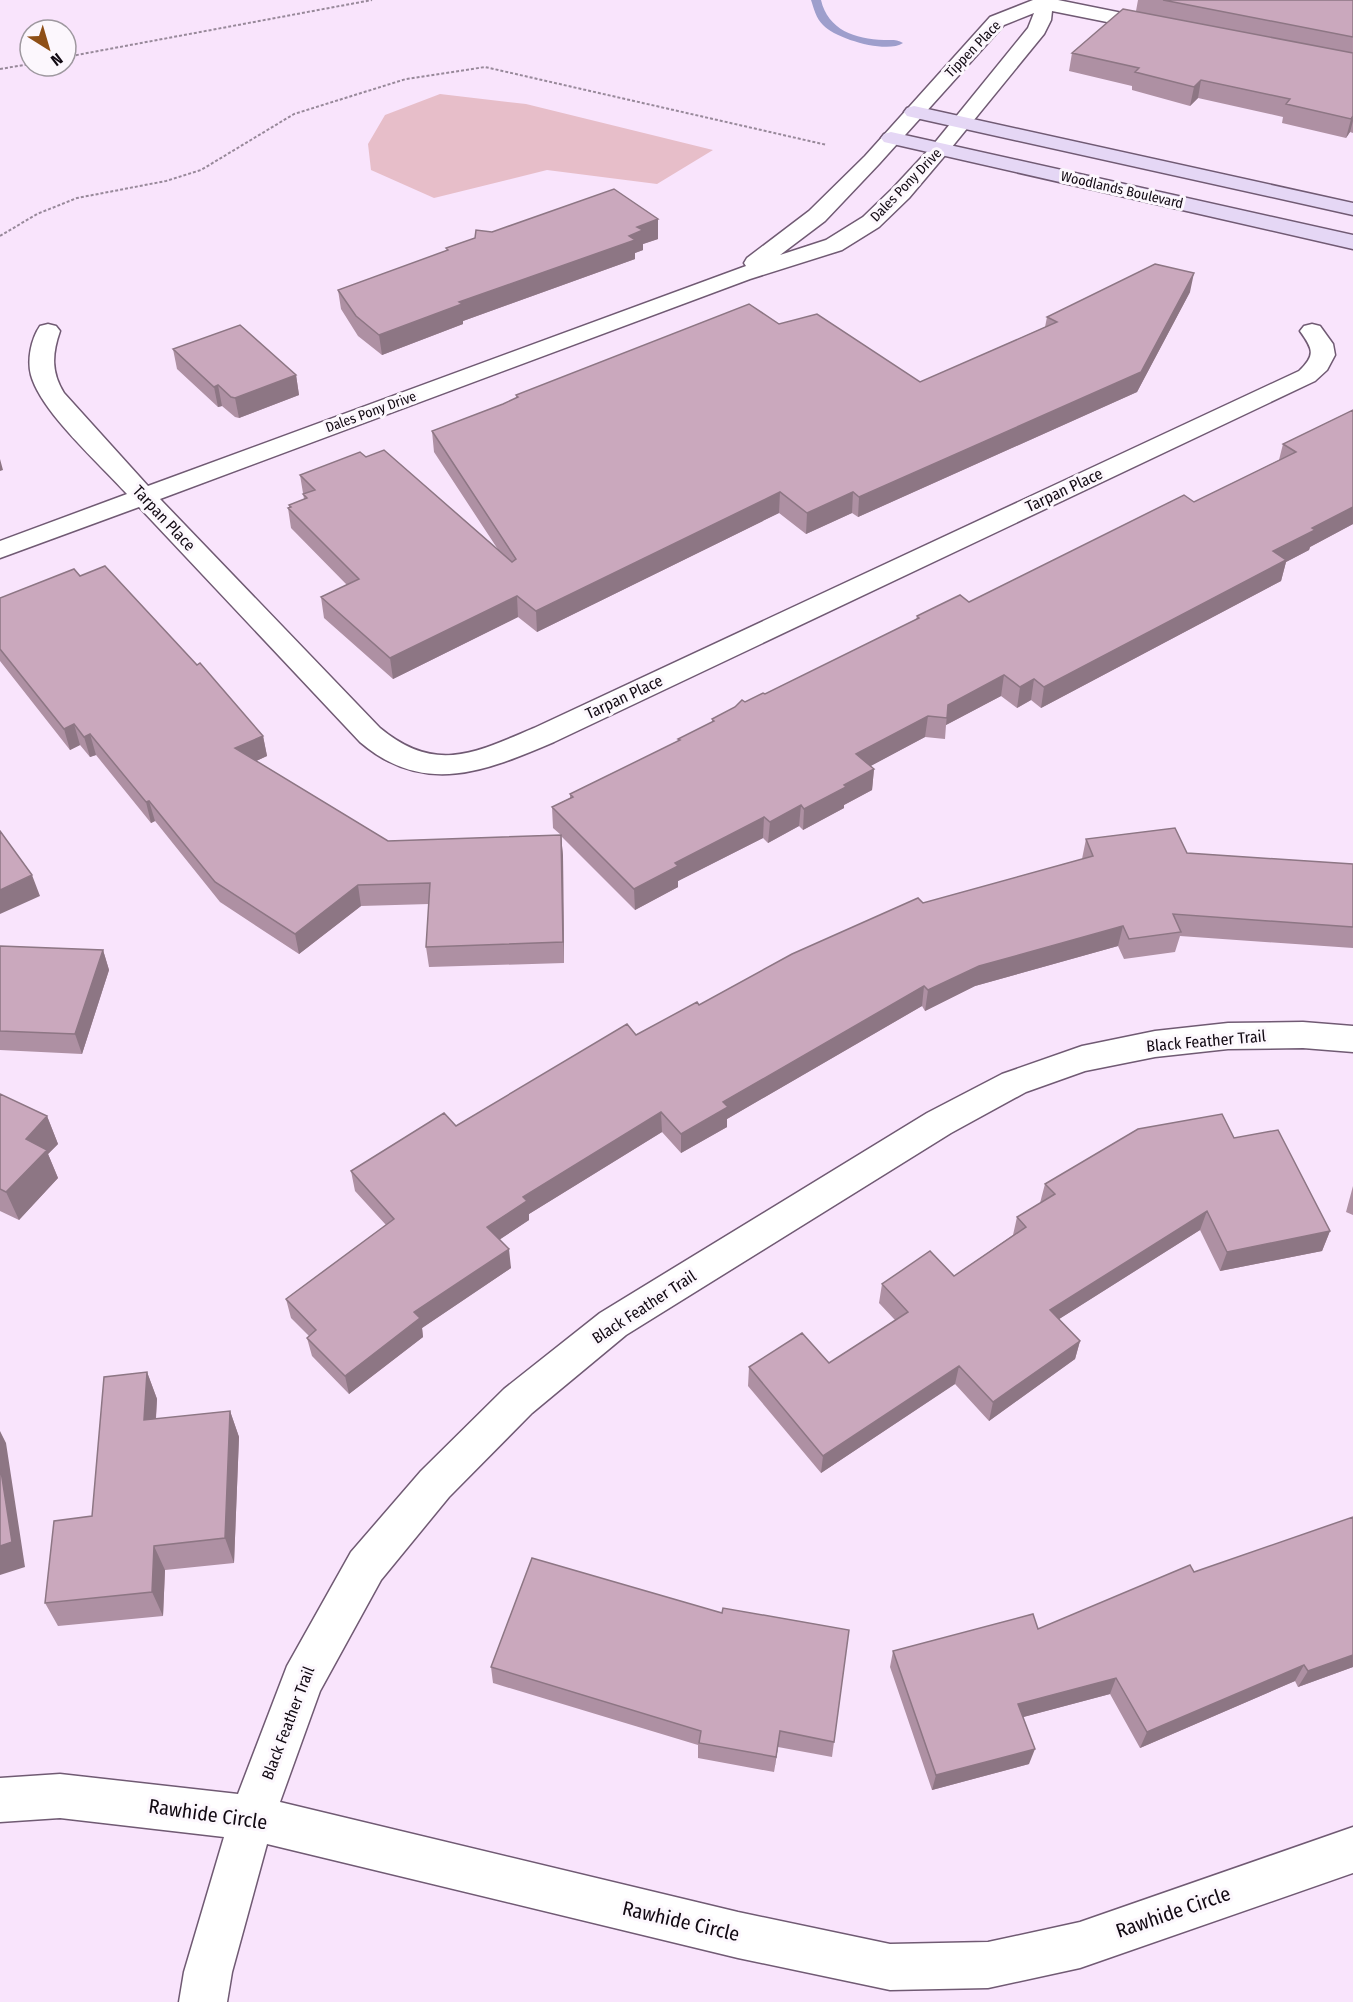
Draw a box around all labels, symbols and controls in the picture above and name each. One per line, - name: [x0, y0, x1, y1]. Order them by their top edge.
- street label: Tippen Place: [942, 17, 1004, 81]
- north arrow: [18, 18, 78, 78]
- text: N: [47, 49, 66, 70]
- street label: Dales Pony Drive: [867, 145, 945, 225]
- street label: Woodlands Boulevard: [1059, 168, 1185, 212]
- street label: Dales Pony Drive: [323, 388, 419, 436]
- street label: Tarpan Place: [1022, 464, 1106, 516]
- street label: Tarpan Place: [129, 481, 199, 555]
- street label: Tarpan Place: [582, 671, 666, 723]
- street label: Black Feather Trail: [1145, 1026, 1267, 1056]
- street label: Black Feather Trail: [589, 1266, 699, 1348]
- street label: Black Feather Trail: [258, 1664, 318, 1782]
- street label: Rawhide Circle: [147, 1794, 269, 1834]
- street label: Rawhide Circle: [1113, 1881, 1233, 1943]
- street label: Rawhide Circle: [620, 1896, 742, 1946]

